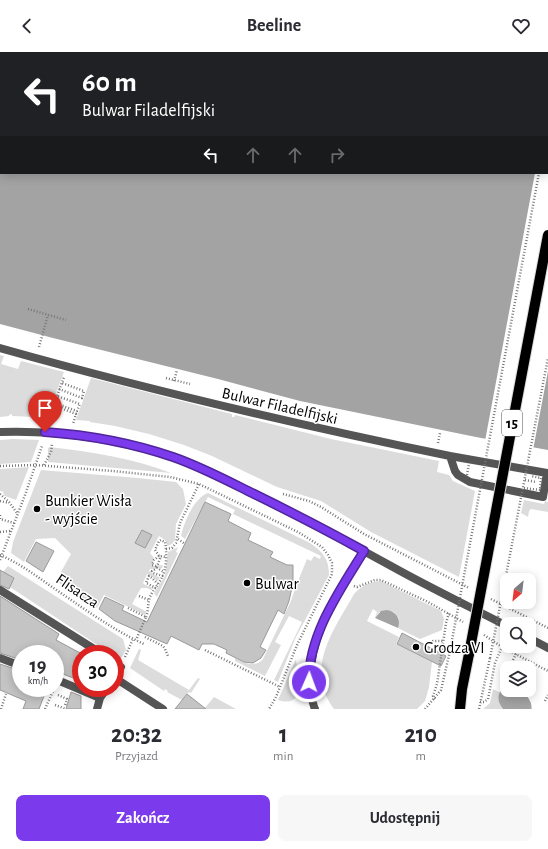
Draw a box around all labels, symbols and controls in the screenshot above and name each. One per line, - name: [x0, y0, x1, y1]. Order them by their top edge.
- icon: back: [16, 15, 38, 37]
- icon: heart: [510, 15, 532, 37]
- text: Beeline: [247, 17, 301, 35]
- icon: left: [16, 68, 68, 120]
- text: 60 m: [82, 69, 137, 97]
- text: Bulwar Filadelfijski: [82, 102, 215, 120]
- icon: left: [200, 144, 222, 166]
- icon: ahead: [242, 144, 264, 166]
- icon: ahead: [284, 144, 306, 166]
- icon: right: [326, 144, 348, 166]
- street label: Bulwar Filadelfijski: [220, 385, 339, 428]
- pin: [28, 391, 62, 432]
- icon: arrive: [34, 397, 56, 419]
- road number: 15: [502, 410, 522, 436]
- place label: Bunkier Wisła - wyjście: [45, 493, 132, 528]
- marker: Bunkier Wisła - wyjście: [32, 504, 42, 514]
- street label: Flisacza: [53, 571, 102, 611]
- north arrow: [500, 573, 536, 609]
- map controls: [500, 573, 536, 697]
- place label: Bulwar: [255, 576, 299, 592]
- marker: Bulwar: [242, 578, 252, 588]
- button: search: [500, 617, 536, 653]
- place label: Grodza VI: [424, 640, 485, 656]
- marker: Grodza VI: [411, 642, 421, 652]
- speed limit sign: 30: [72, 645, 124, 697]
- text: 19: [30, 656, 46, 676]
- position arrow: [288, 661, 330, 703]
- button: layers: [500, 661, 536, 697]
- text: km/h: [28, 676, 48, 686]
- text: 20:32: [111, 723, 162, 747]
- text: 1: [279, 723, 288, 747]
- text: 210: [404, 723, 437, 747]
- text: Przyjazd: [115, 750, 158, 763]
- text: min: [273, 750, 293, 763]
- text: m: [415, 750, 426, 763]
- button: Zakończ: [16, 795, 270, 841]
- button: Udostępnij: [278, 795, 532, 841]

